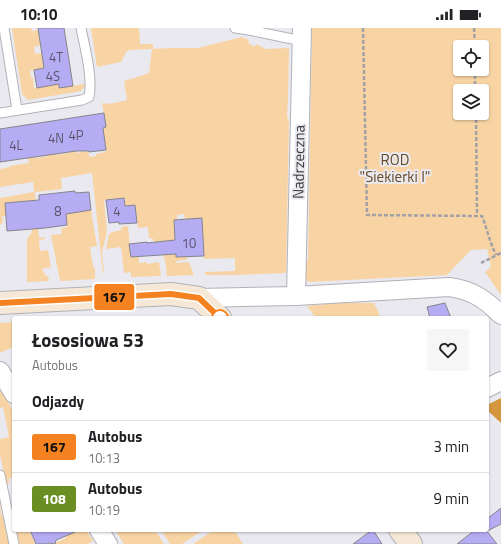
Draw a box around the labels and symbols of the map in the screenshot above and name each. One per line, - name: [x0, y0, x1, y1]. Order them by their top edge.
- house number: 4T: [49, 47, 63, 67]
- house number: 4S: [46, 66, 60, 86]
- street label: Nadrzeczna: [286, 124, 311, 199]
- house number: 4P: [69, 125, 84, 145]
- house number: 4N: [48, 128, 64, 148]
- house number: 4L: [9, 135, 24, 155]
- park label: ROD "Siekierki I": [360, 148, 430, 188]
- house number: 8: [54, 201, 62, 221]
- house number: 4: [113, 201, 121, 221]
- house number: 10: [182, 233, 196, 253]
- line badge: 167: [91, 284, 137, 310]
- unlabelled marker: [211, 309, 229, 327]

